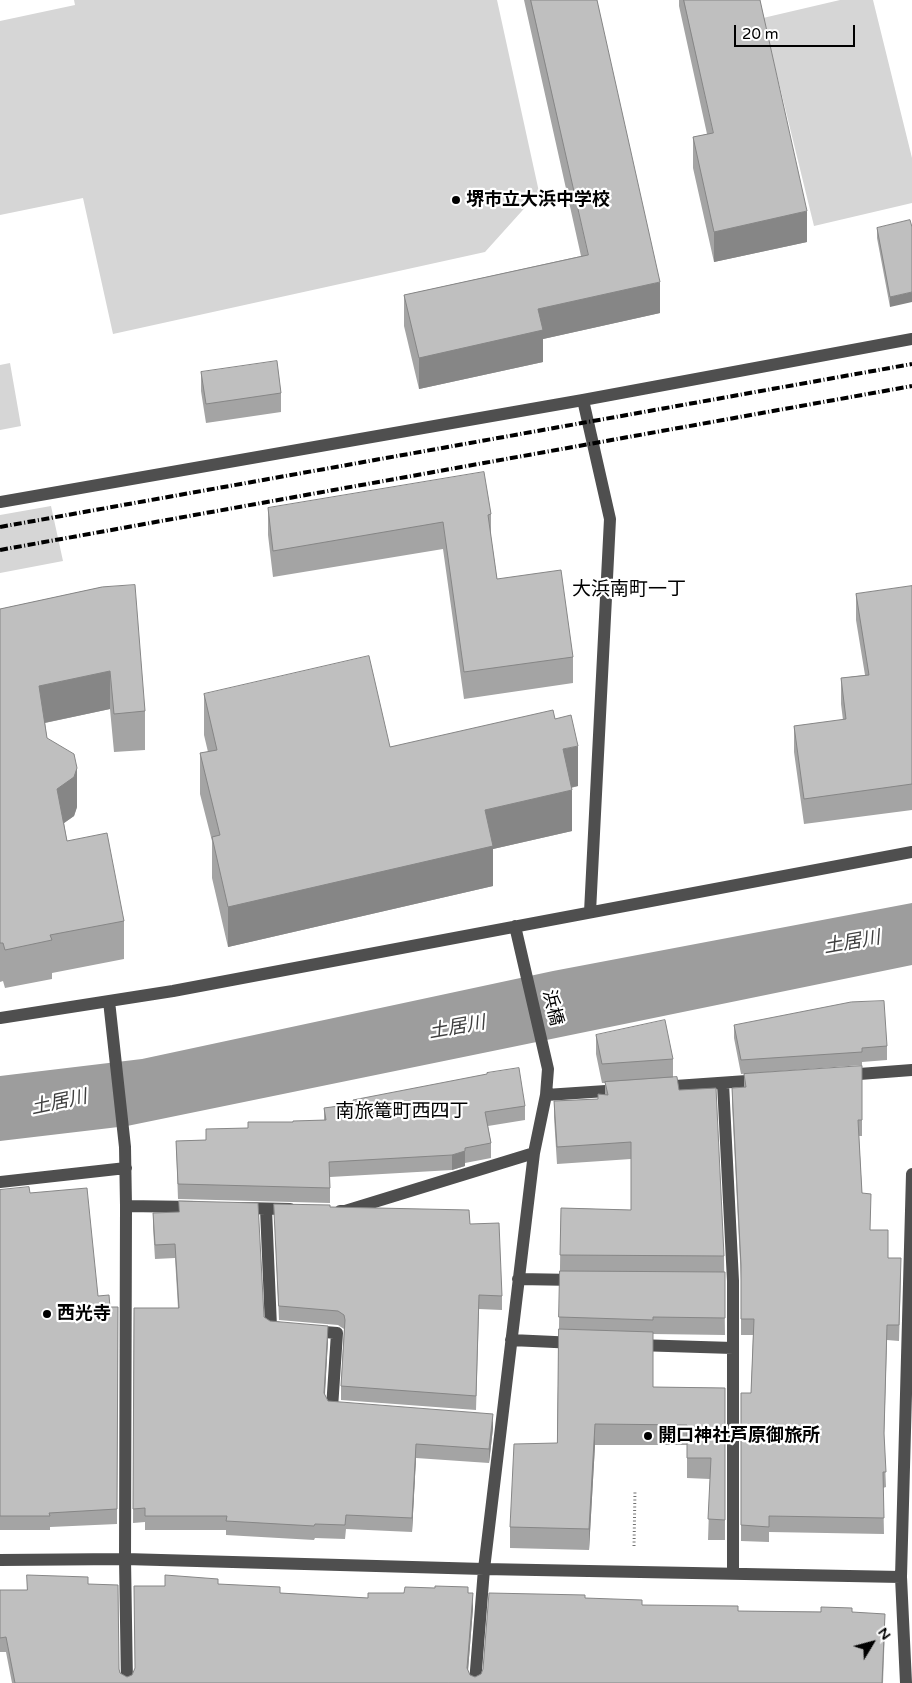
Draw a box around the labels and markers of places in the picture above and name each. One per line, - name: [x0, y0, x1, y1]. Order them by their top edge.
- place label: 堺市立大浜中学校: [466, 189, 610, 211]
- marker: 堺市立大浜中学校: [450, 194, 462, 206]
- place label: 西光寺: [57, 1303, 111, 1325]
- marker: 西光寺: [41, 1308, 53, 1320]
- place label: 開口神社芦原御旅所: [658, 1425, 820, 1447]
- marker: 開口神社芦原御旅所: [642, 1430, 654, 1442]

